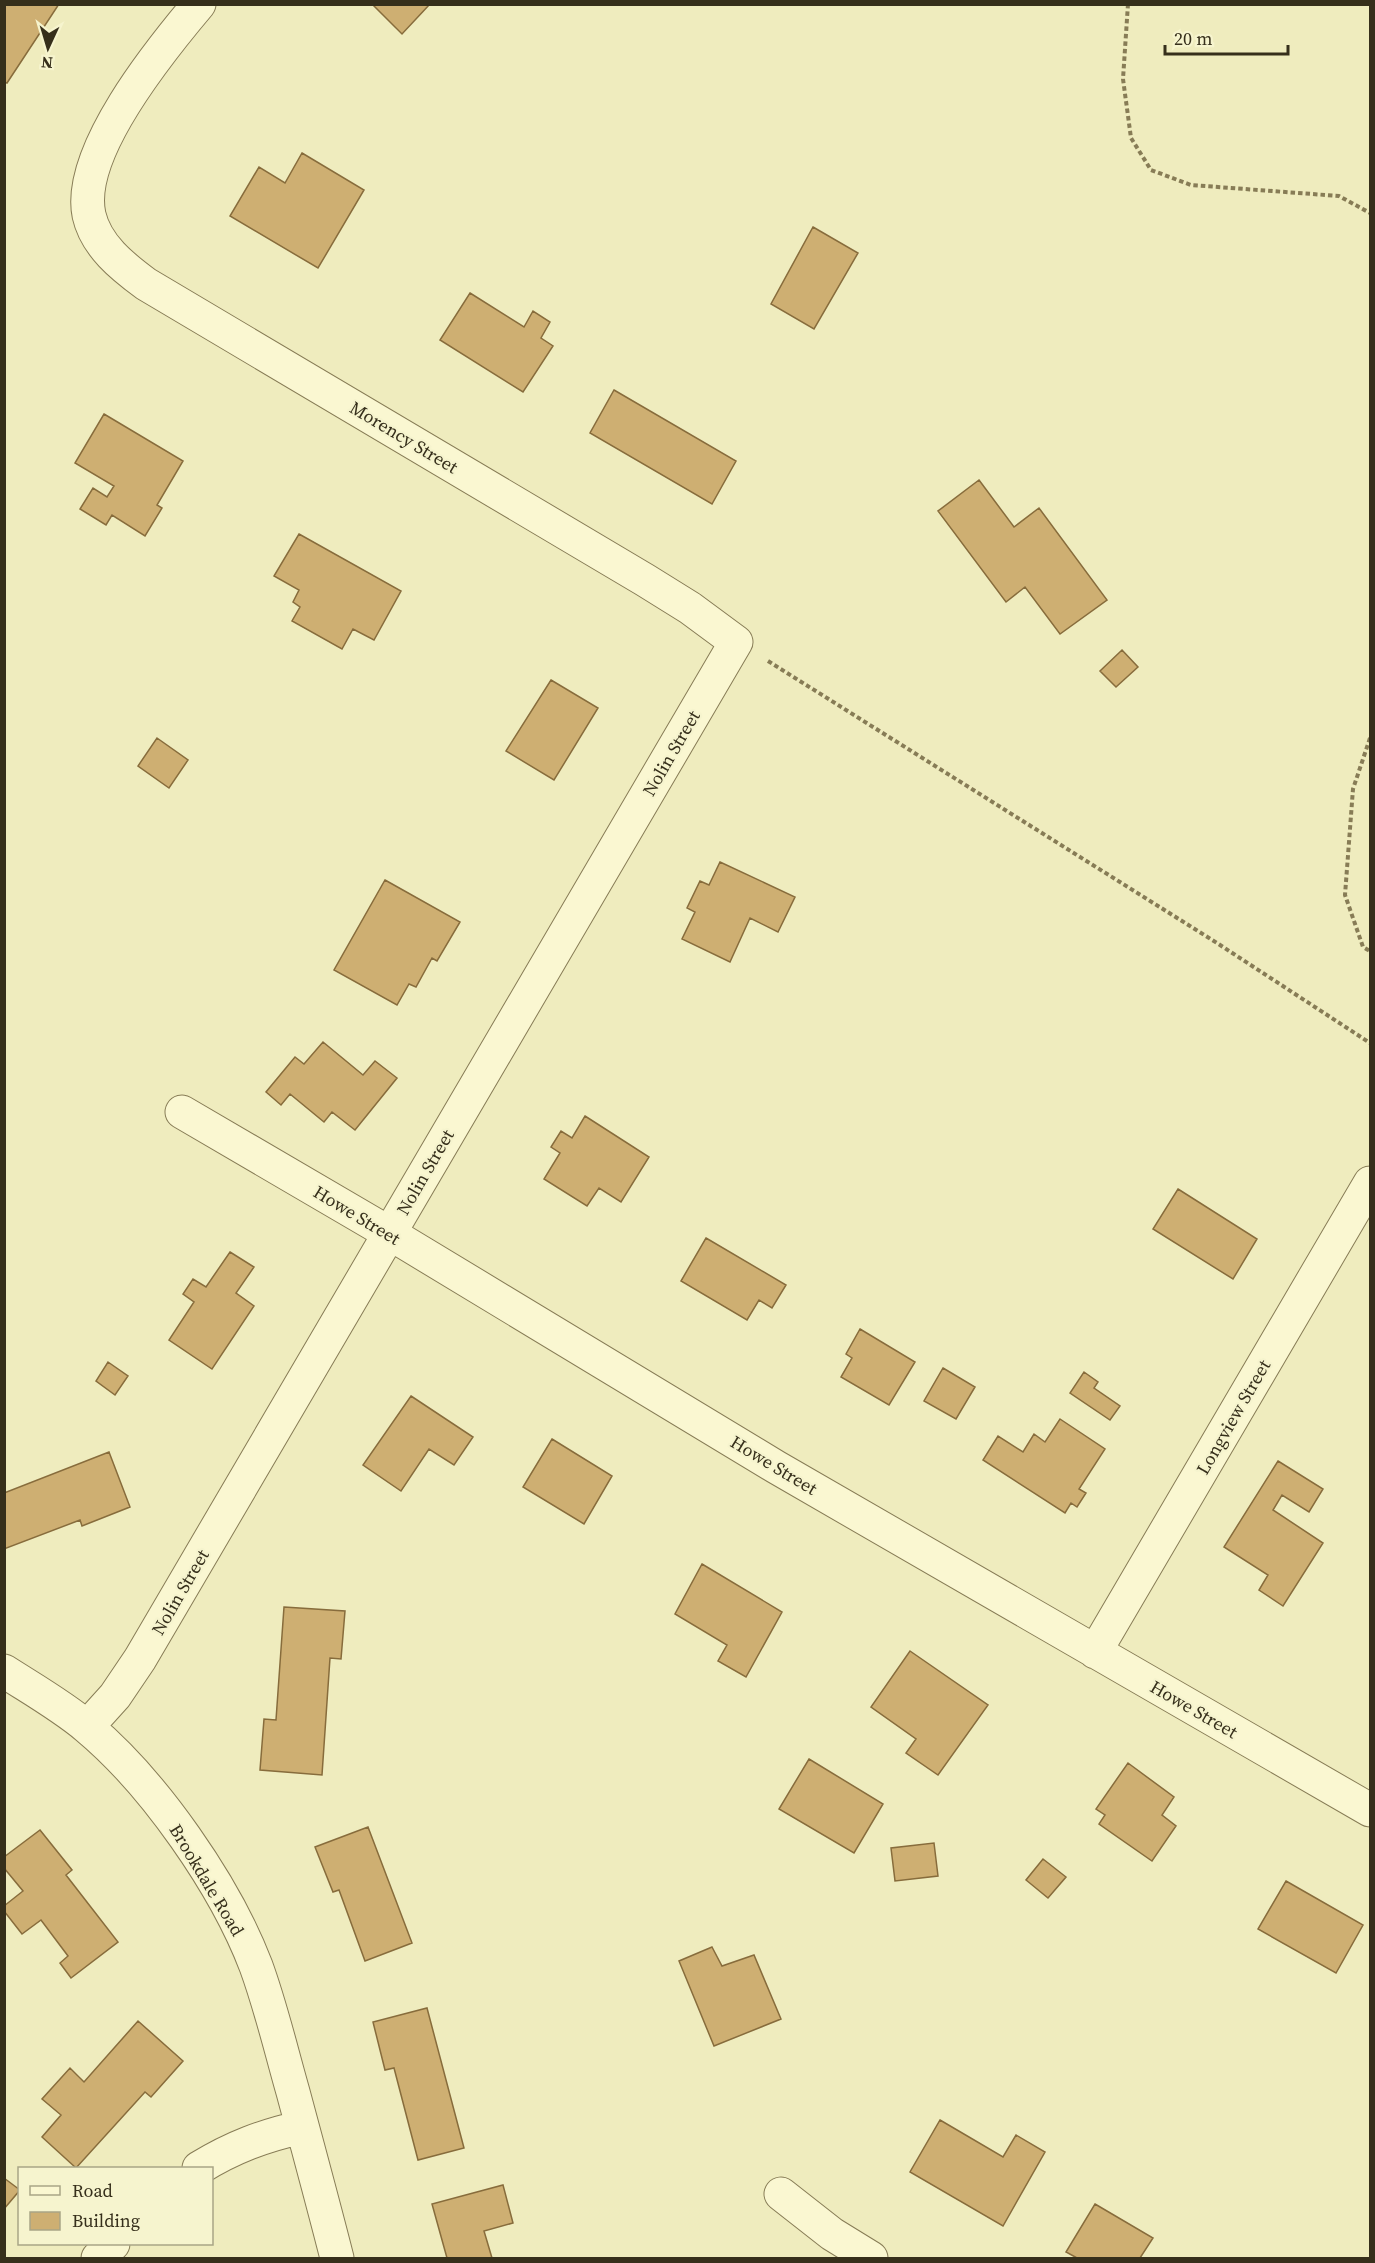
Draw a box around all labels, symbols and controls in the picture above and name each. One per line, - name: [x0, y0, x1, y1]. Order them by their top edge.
- north arrow: [18, 18, 78, 78]
- scale bar: [1165, 18, 1288, 56]
- text: 20 m: [1174, 26, 1212, 51]
- text: N: [40, 52, 54, 74]
- street label: Morency Street: [345, 395, 463, 479]
- street label: Nolin Street: [636, 705, 706, 800]
- street label: Nolin Street: [390, 1124, 460, 1219]
- street label: Howe Street: [309, 1179, 405, 1251]
- street label: Longview Street: [1190, 1355, 1276, 1479]
- street label: Howe Street: [726, 1429, 822, 1501]
- street label: Nolin Street: [145, 1544, 215, 1639]
- street label: Howe Street: [1146, 1674, 1242, 1744]
- street label: Brookdale Road: [164, 1819, 250, 1941]
- legend: [18, 2167, 213, 2245]
- text: Road: [72, 2178, 113, 2203]
- text: Building: [72, 2208, 140, 2233]

